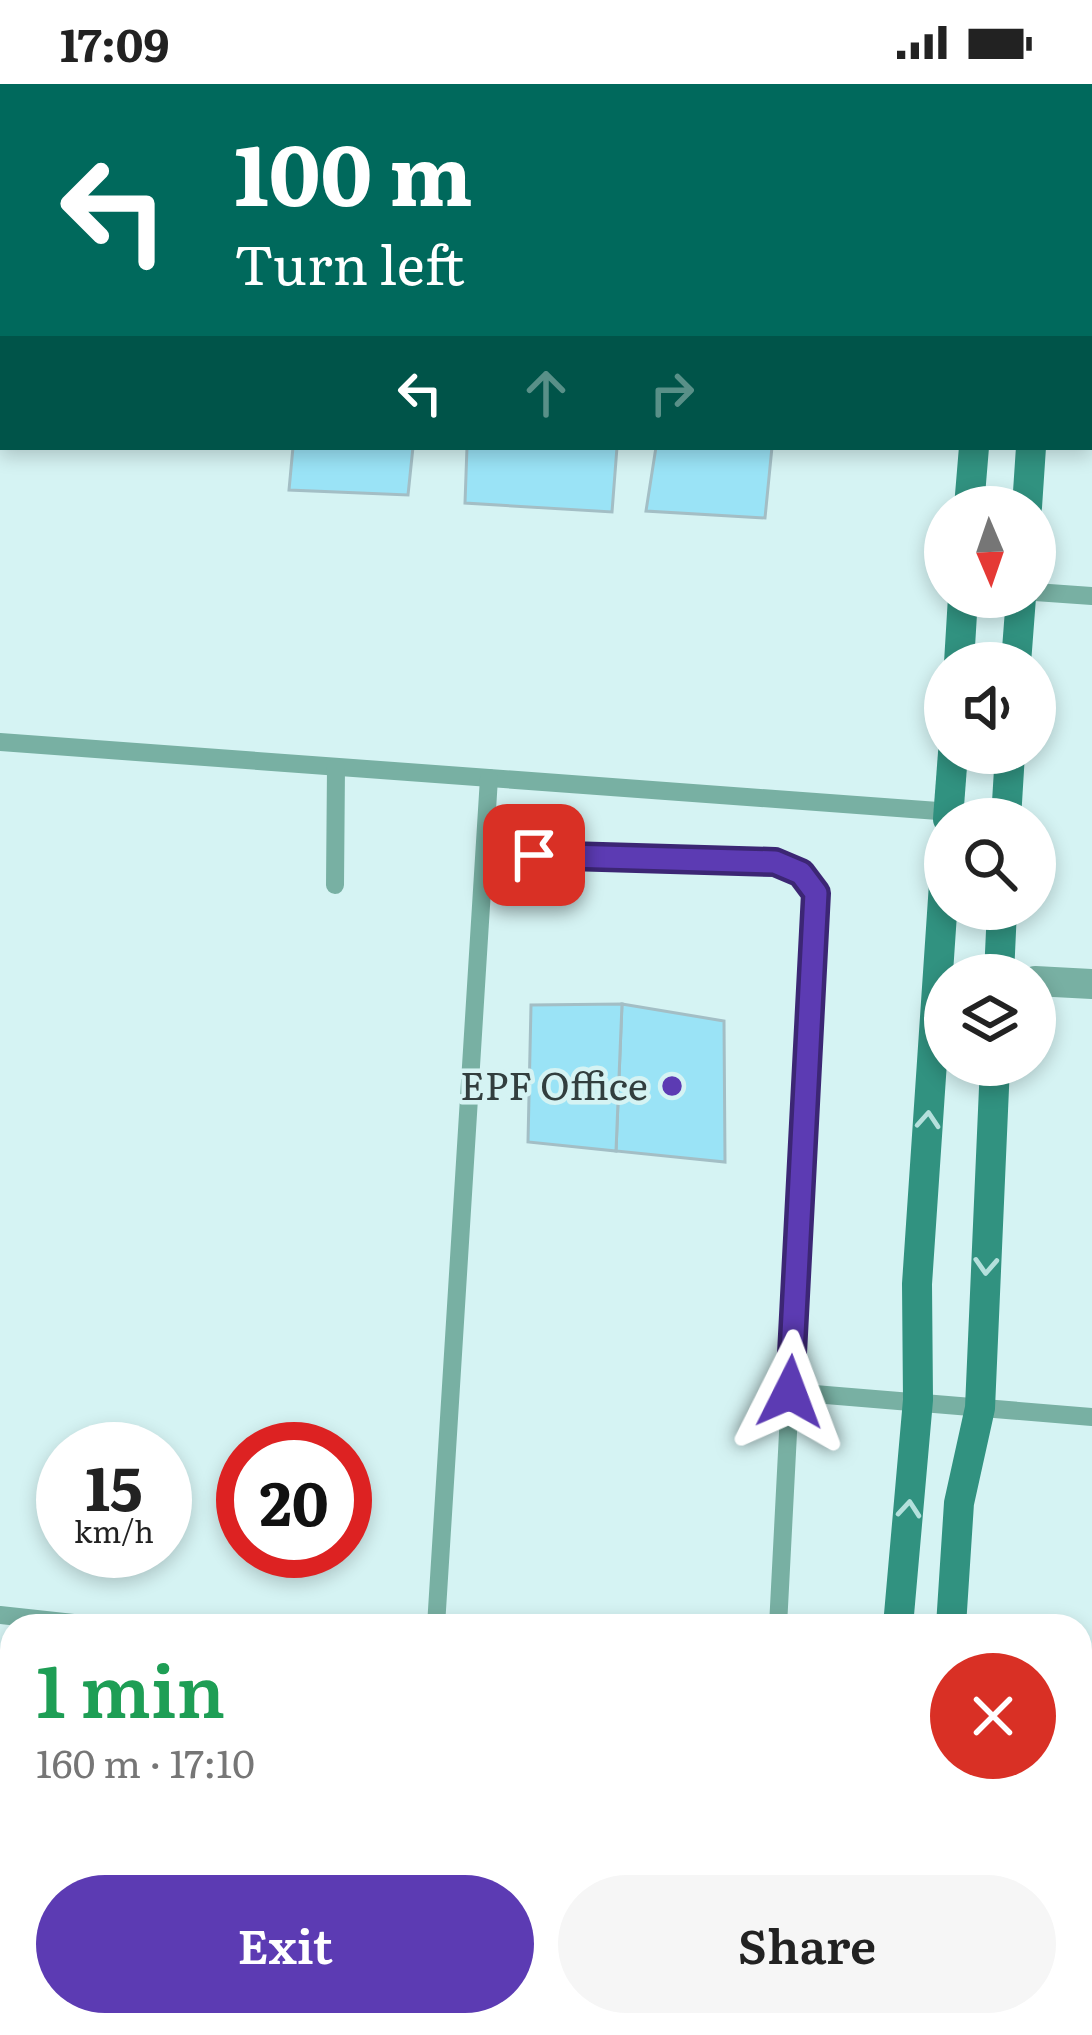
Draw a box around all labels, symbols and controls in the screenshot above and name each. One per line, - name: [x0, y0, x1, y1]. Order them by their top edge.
- text: 17:09: [60, 9, 170, 76]
- text: 100 m: [234, 107, 473, 232]
- icon: left: [36, 132, 192, 288]
- text: Turn left: [234, 221, 465, 302]
- icon: left: [387, 360, 453, 426]
- icon: ahead: [513, 360, 579, 426]
- icon: right: [639, 360, 705, 426]
- north arrow: [924, 486, 1056, 618]
- map controls: [924, 486, 1056, 1086]
- button: sound: [924, 642, 1056, 774]
- button: search: [924, 798, 1056, 930]
- pin: [483, 804, 585, 906]
- icon: arrive: [501, 822, 567, 888]
- button: layers: [924, 954, 1056, 1086]
- place label: EPF Office: [460, 1054, 648, 1112]
- marker: EPF Office: [659, 1073, 685, 1099]
- one-way arrow: [914, 1110, 940, 1129]
- one-way arrow: [973, 1257, 999, 1276]
- position arrow: [727, 1329, 853, 1455]
- speed limit sign: 20: [216, 1422, 372, 1578]
- text: 15: [85, 1440, 143, 1529]
- one-way arrow: [895, 1500, 921, 1519]
- text: km/h: [74, 1508, 154, 1552]
- text: 1 min: [36, 1633, 225, 1740]
- button: close: [930, 1653, 1056, 1779]
- text: 160 m · 17:10: [36, 1732, 255, 1790]
- button: Exit: [36, 1875, 534, 2013]
- button: Share: [558, 1875, 1056, 2013]

